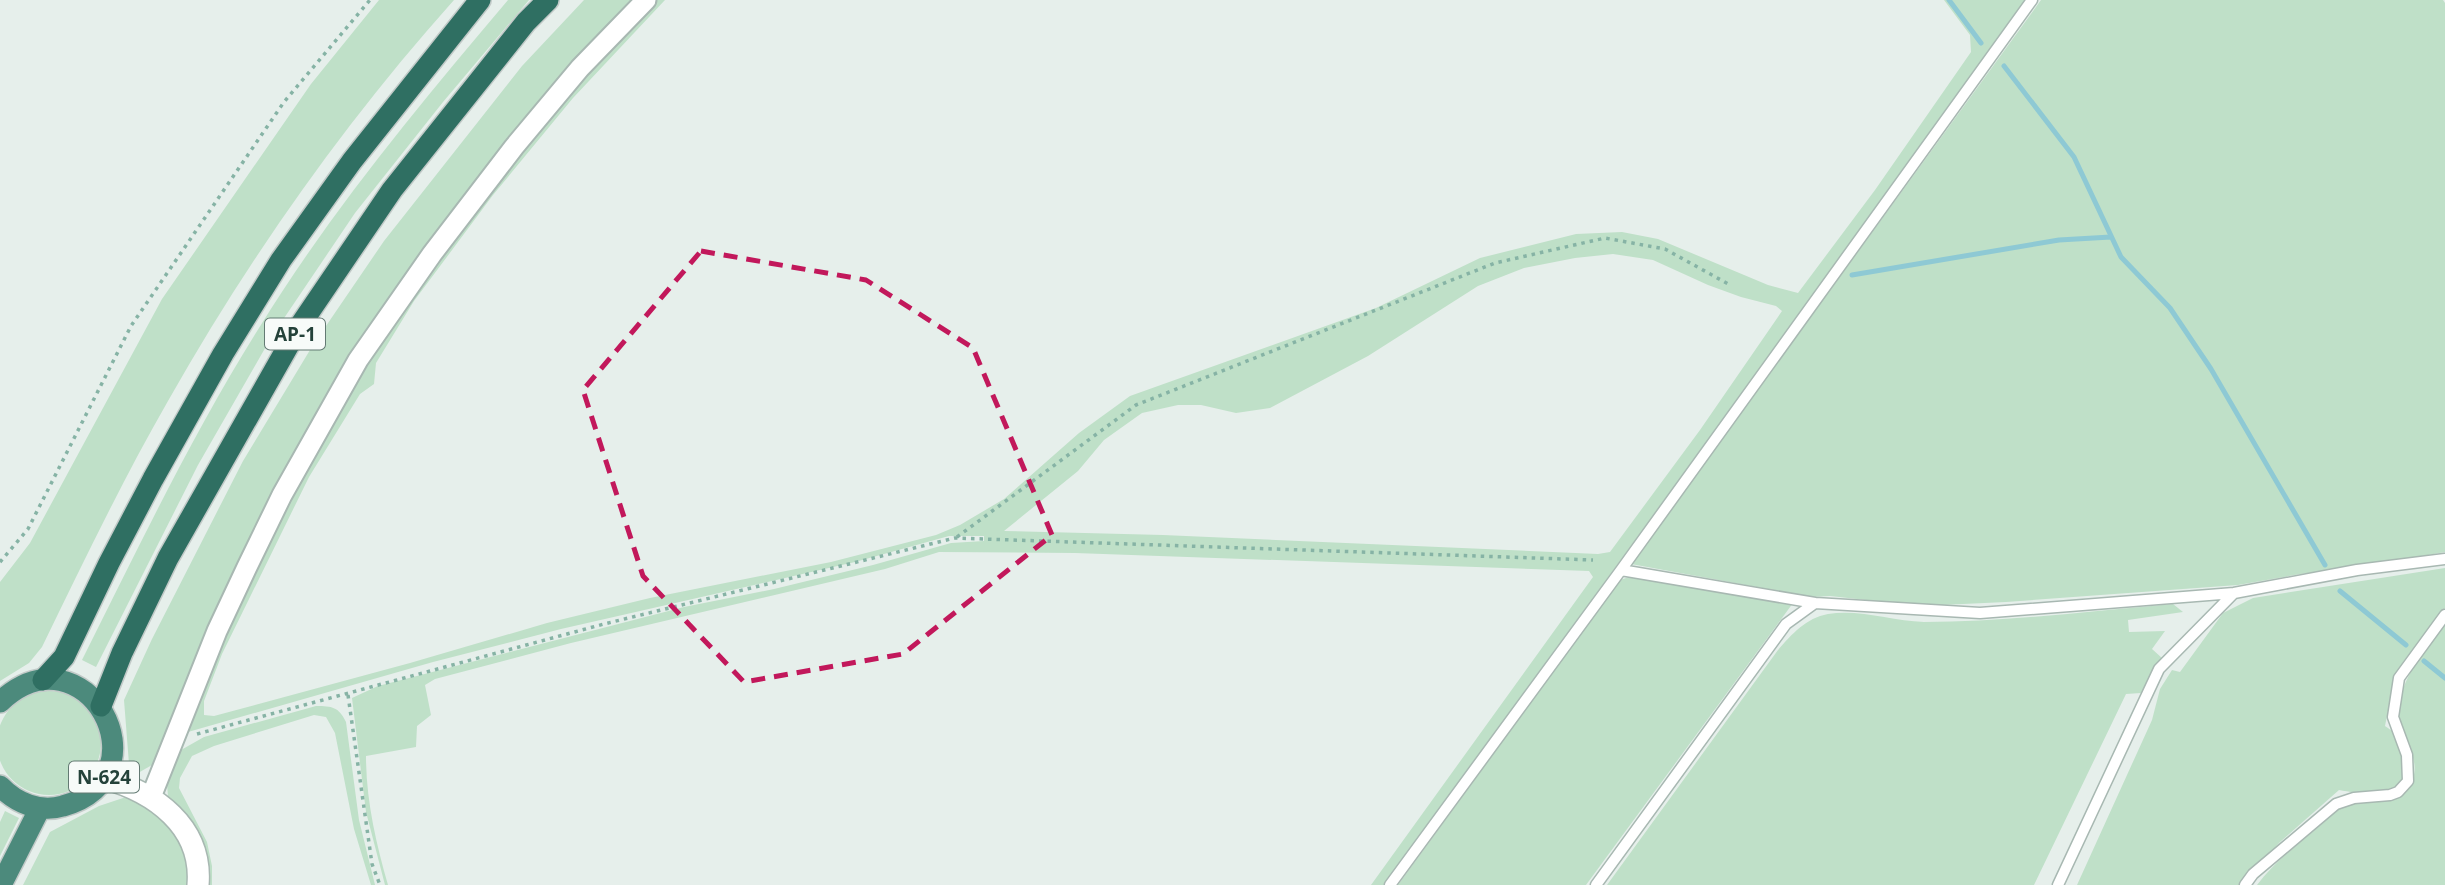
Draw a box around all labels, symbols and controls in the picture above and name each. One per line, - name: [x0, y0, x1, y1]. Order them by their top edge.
- road number: AP-1: [265, 318, 325, 350]
- road number: N-624: [69, 762, 139, 792]

